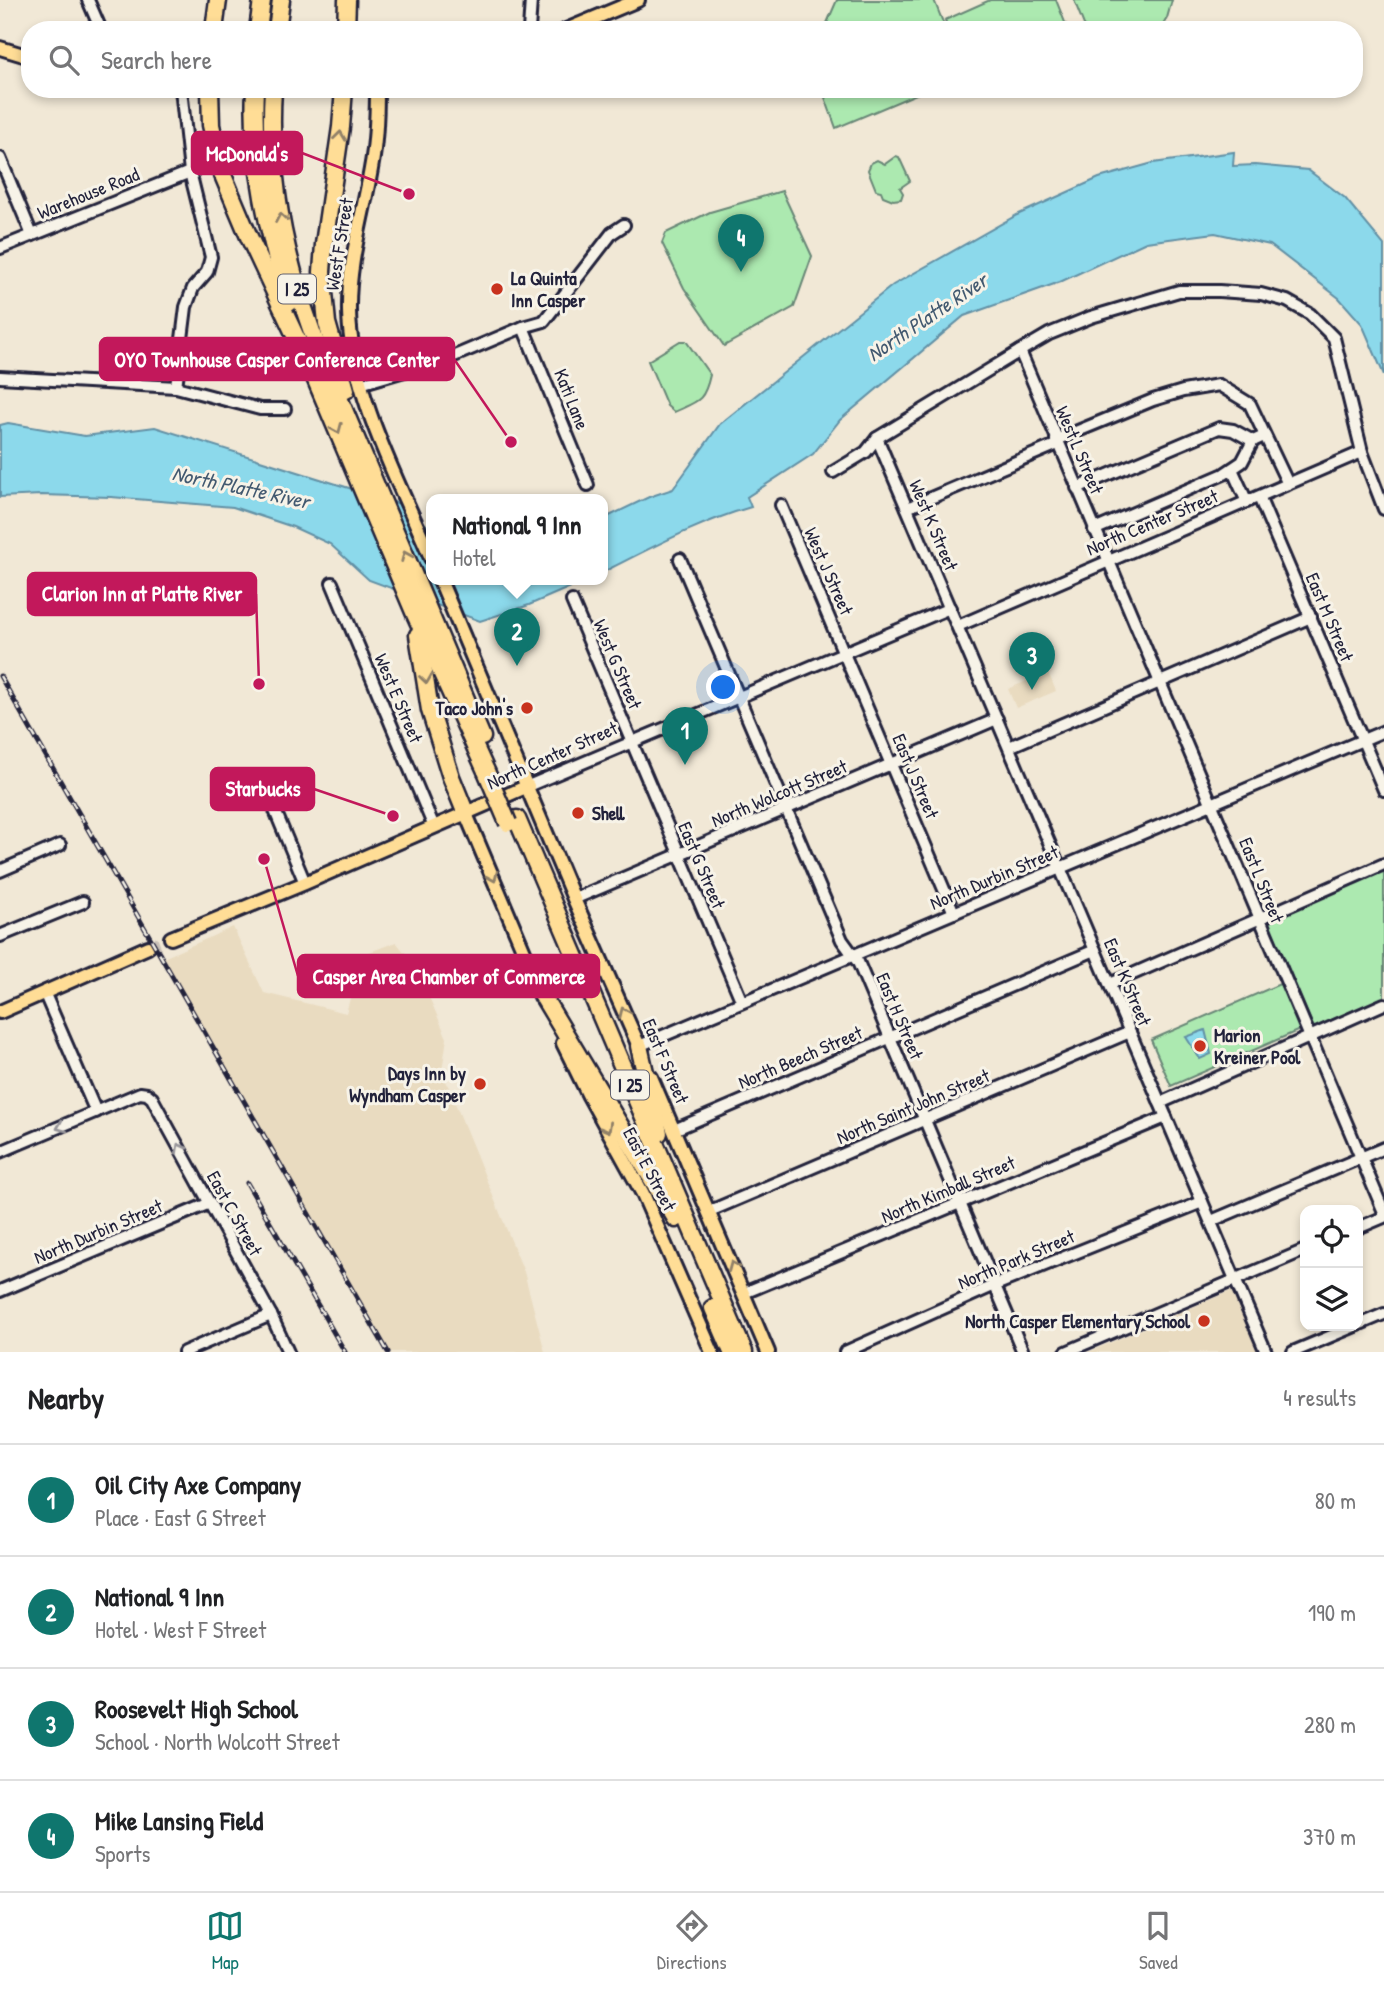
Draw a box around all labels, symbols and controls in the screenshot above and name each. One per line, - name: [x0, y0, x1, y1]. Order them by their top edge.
- search box: [21, 21, 1363, 98]
- icon: search: [45, 41, 83, 79]
- text: Search here: [101, 42, 212, 77]
- one-way arrow: [333, 131, 348, 142]
- callout: McDonald's: [192, 132, 302, 174]
- text: McDonald's: [206, 139, 288, 168]
- street label: Warehouse Road: [33, 161, 143, 225]
- street label: West F Street: [319, 195, 359, 292]
- one-way arrow: [274, 212, 289, 224]
- pin: 4: [718, 214, 764, 272]
- water label: North Platte River: [861, 264, 995, 368]
- place label: La Quinta Inn Casper: [511, 265, 586, 314]
- road number: I 25: [278, 274, 316, 304]
- marker: La Quinta Inn Casper: [489, 281, 505, 297]
- callout: OYO Townhouse Casper Conference Center: [100, 338, 454, 380]
- text: OYO Townhouse Casper Conference Center: [114, 345, 441, 375]
- street label: Kati Lane: [548, 365, 596, 434]
- street label: West L Street: [1050, 402, 1110, 498]
- one-way arrow: [328, 422, 342, 434]
- water label: North Platte River: [170, 458, 315, 516]
- street label: West K Street: [903, 476, 965, 575]
- street label: North Center Street: [1082, 482, 1222, 561]
- popup: [426, 494, 608, 585]
- text: National 9 Inn: [452, 507, 582, 542]
- street label: West J Street: [798, 523, 860, 619]
- text: Hotel: [452, 542, 496, 573]
- one-way arrow: [400, 551, 414, 563]
- street label: East M Street: [1300, 569, 1361, 666]
- callout: Clarion Inn at Platte River: [28, 573, 256, 615]
- text: Clarion Inn at Platte River: [42, 579, 243, 608]
- pin: 2: [494, 608, 540, 666]
- street label: West G Street: [587, 615, 649, 713]
- pin: 3: [1009, 632, 1055, 690]
- street label: West E Street: [369, 649, 430, 747]
- your location: [706, 670, 740, 704]
- one-way arrow: [418, 673, 433, 685]
- place label: Taco John's: [435, 695, 514, 721]
- marker: Taco John's: [519, 700, 535, 716]
- pin: 1: [662, 707, 708, 765]
- street label: North Center Street: [483, 714, 622, 795]
- street label: East J Street: [887, 730, 946, 823]
- street label: North Wolcott Street: [707, 753, 851, 833]
- callout: Starbucks: [211, 768, 314, 810]
- text: Starbucks: [225, 774, 301, 803]
- place label: Shell: [592, 800, 625, 826]
- marker: Shell: [570, 805, 586, 821]
- street label: East G Street: [672, 818, 732, 913]
- street label: East L Street: [1233, 834, 1291, 927]
- street label: North Durbin Street: [926, 838, 1063, 916]
- one-way arrow: [484, 870, 498, 882]
- street label: East K Street: [1098, 934, 1158, 1030]
- callout: Casper Area Chamber of Commerce: [298, 955, 599, 997]
- text: Casper Area Chamber of Commerce: [313, 962, 586, 992]
- street label: East H Street: [870, 969, 930, 1064]
- one-way arrow: [618, 1007, 632, 1019]
- street label: East F Street: [636, 1015, 696, 1108]
- street label: North Beech Street: [734, 1019, 867, 1095]
- place label: Marion Kreiner Pool: [1214, 1022, 1301, 1070]
- marker: Marion Kreiner Pool: [1192, 1038, 1208, 1054]
- place label: Days Inn by Wyndham Casper: [349, 1060, 467, 1109]
- street label: North Saint John Street: [833, 1062, 994, 1150]
- road number: I 25: [611, 1070, 649, 1100]
- marker: Days Inn by Wyndham Casper: [472, 1076, 488, 1092]
- one-way arrow: [55, 1119, 68, 1133]
- one-way arrow: [599, 1121, 612, 1134]
- street label: East E Street: [617, 1123, 683, 1216]
- one-way arrow: [175, 1142, 188, 1155]
- street label: North Kimball Street: [877, 1149, 1019, 1229]
- street label: East C Street: [201, 1166, 269, 1260]
- street label: North Durbin Street: [30, 1192, 167, 1270]
- map controls: [1300, 1205, 1363, 1331]
- button: locate: [1300, 1205, 1363, 1268]
- street label: North Park Street: [954, 1223, 1079, 1295]
- one-way arrow: [727, 1261, 741, 1273]
- button: layers: [1300, 1268, 1363, 1331]
- place label: North Casper Elementary School: [965, 1308, 1191, 1335]
- marker: North Casper Elementary School: [1196, 1313, 1212, 1329]
- text: Nearby: [28, 1378, 104, 1418]
- text: 4 results: [1283, 1382, 1356, 1413]
- text: Oil City Axe Company: [95, 1467, 301, 1502]
- text: 1: [47, 1485, 55, 1516]
- text: 80 m: [1315, 1485, 1356, 1516]
- text: Place · East G Street: [95, 1502, 266, 1533]
- text: National 9 Inn: [95, 1579, 224, 1614]
- text: 2: [46, 1597, 56, 1628]
- text: 190 m: [1308, 1597, 1356, 1628]
- text: Hotel · West F Street: [95, 1614, 266, 1645]
- text: Roosevelt High School: [95, 1691, 298, 1726]
- text: 3: [46, 1709, 56, 1740]
- text: 280 m: [1304, 1709, 1356, 1740]
- text: School · North Wolcott Street: [95, 1726, 340, 1757]
- text: Mike Lansing Field: [95, 1803, 263, 1838]
- text: 4: [47, 1821, 55, 1852]
- text: 370 m: [1303, 1821, 1356, 1852]
- text: Sports: [95, 1838, 150, 1869]
- tab: Map: [206, 1907, 244, 1975]
- tab: Directions: [657, 1907, 727, 1975]
- tab: Saved: [1139, 1907, 1178, 1975]

